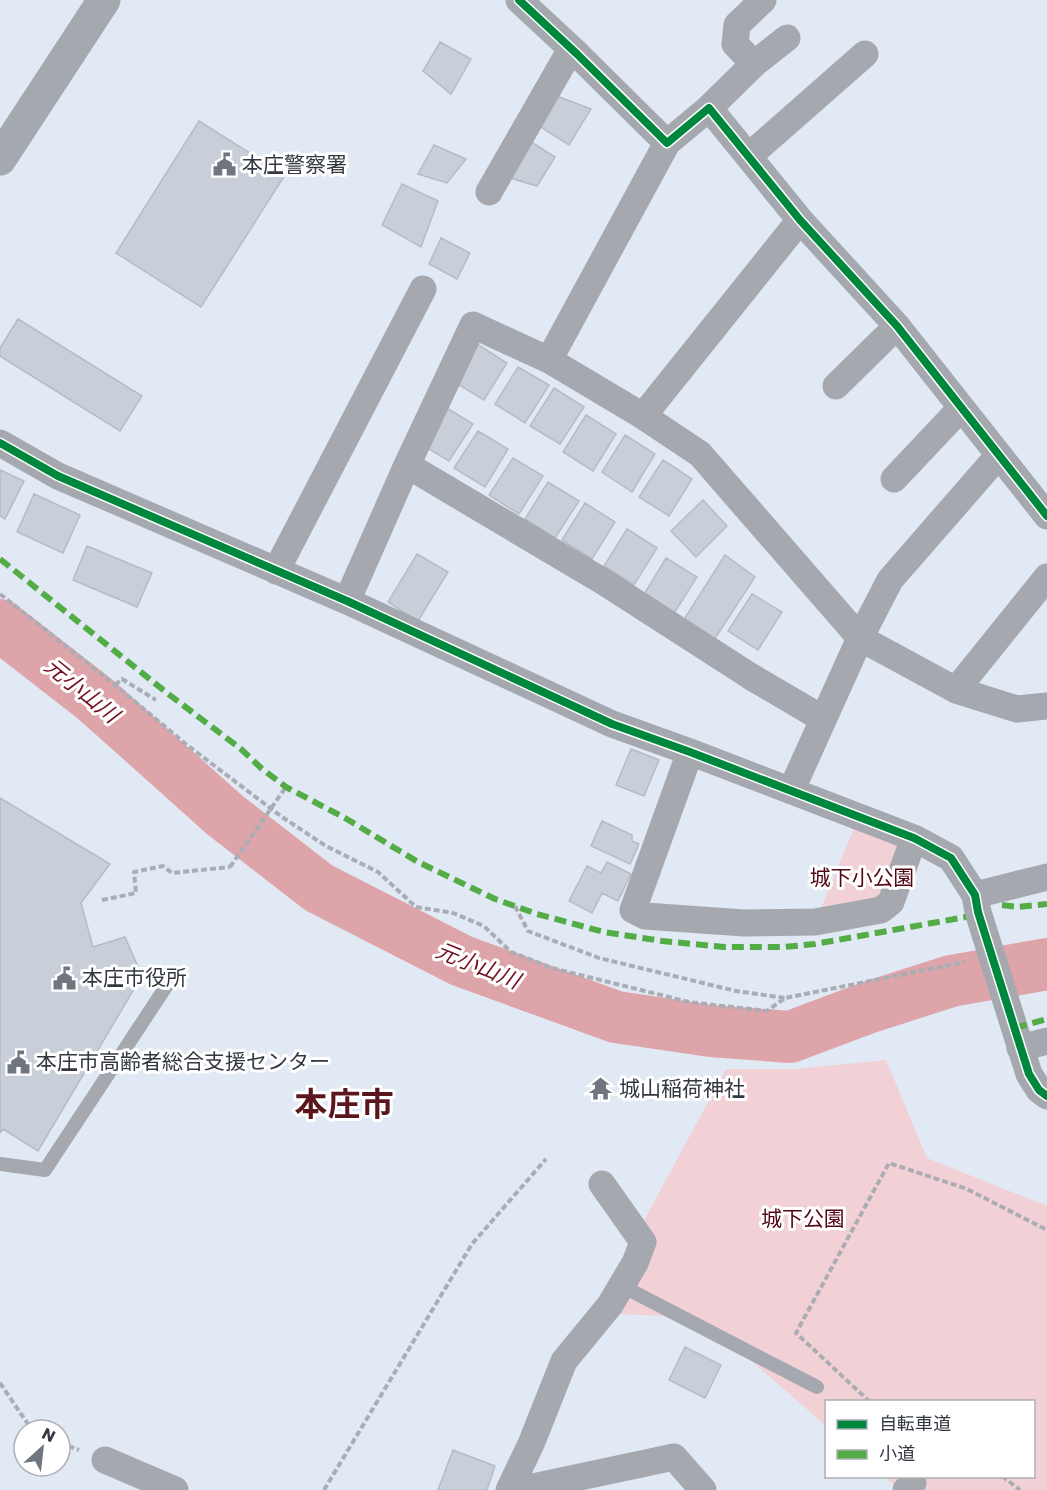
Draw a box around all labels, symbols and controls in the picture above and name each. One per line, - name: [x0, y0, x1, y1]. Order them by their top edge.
- place label: 本庄警察署: [242, 150, 347, 179]
- public building icon: 本庄警察署: [211, 152, 237, 178]
- water label: 元小山川: [38, 651, 127, 731]
- park label: 城下小公園: [810, 863, 915, 892]
- water label: 元小山川: [431, 935, 526, 997]
- place label: 本庄市役所: [82, 963, 187, 992]
- public building icon: 本庄市役所: [51, 965, 77, 991]
- place label: 本庄市高齢者総合支援センター: [36, 1047, 330, 1076]
- public building icon: 本庄市高齢者総合支援センター: [5, 1049, 31, 1075]
- place label: 城山稲荷神社: [619, 1074, 745, 1103]
- temple icon: 城山稲荷神社: [588, 1076, 614, 1102]
- district label: 本庄市: [295, 1081, 394, 1128]
- park label: 城下公園: [761, 1204, 845, 1233]
- legend: [825, 1400, 1035, 1478]
- text: 自転車道: [879, 1411, 951, 1436]
- north arrow: [12, 1418, 72, 1478]
- text: N: [38, 1422, 59, 1448]
- text: 小道: [879, 1441, 915, 1466]

